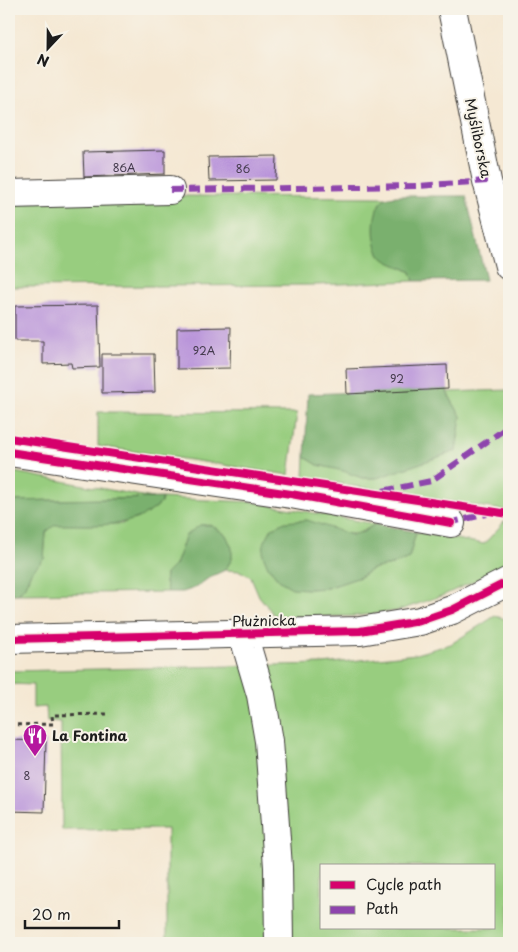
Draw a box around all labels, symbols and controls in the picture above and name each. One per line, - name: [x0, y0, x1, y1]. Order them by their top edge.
- north arrow: [22, 22, 72, 72]
- text: N: [34, 49, 52, 72]
- street label: Myśliborska: [460, 96, 497, 180]
- house number: 86A: [113, 159, 136, 176]
- house number: 86: [236, 160, 250, 177]
- house number: 92A: [193, 342, 216, 359]
- house number: 92: [390, 370, 404, 387]
- street label: Płużnicka: [232, 609, 296, 632]
- restaurant icon: La Fontina: [22, 723, 48, 757]
- place label: La Fontina: [52, 725, 127, 746]
- house number: 8: [24, 767, 31, 784]
- legend: [320, 864, 496, 930]
- text: Cycle path: [366, 872, 442, 895]
- text: Path: [366, 896, 398, 919]
- scale bar: [25, 897, 119, 929]
- text: 20 m: [32, 902, 71, 925]

